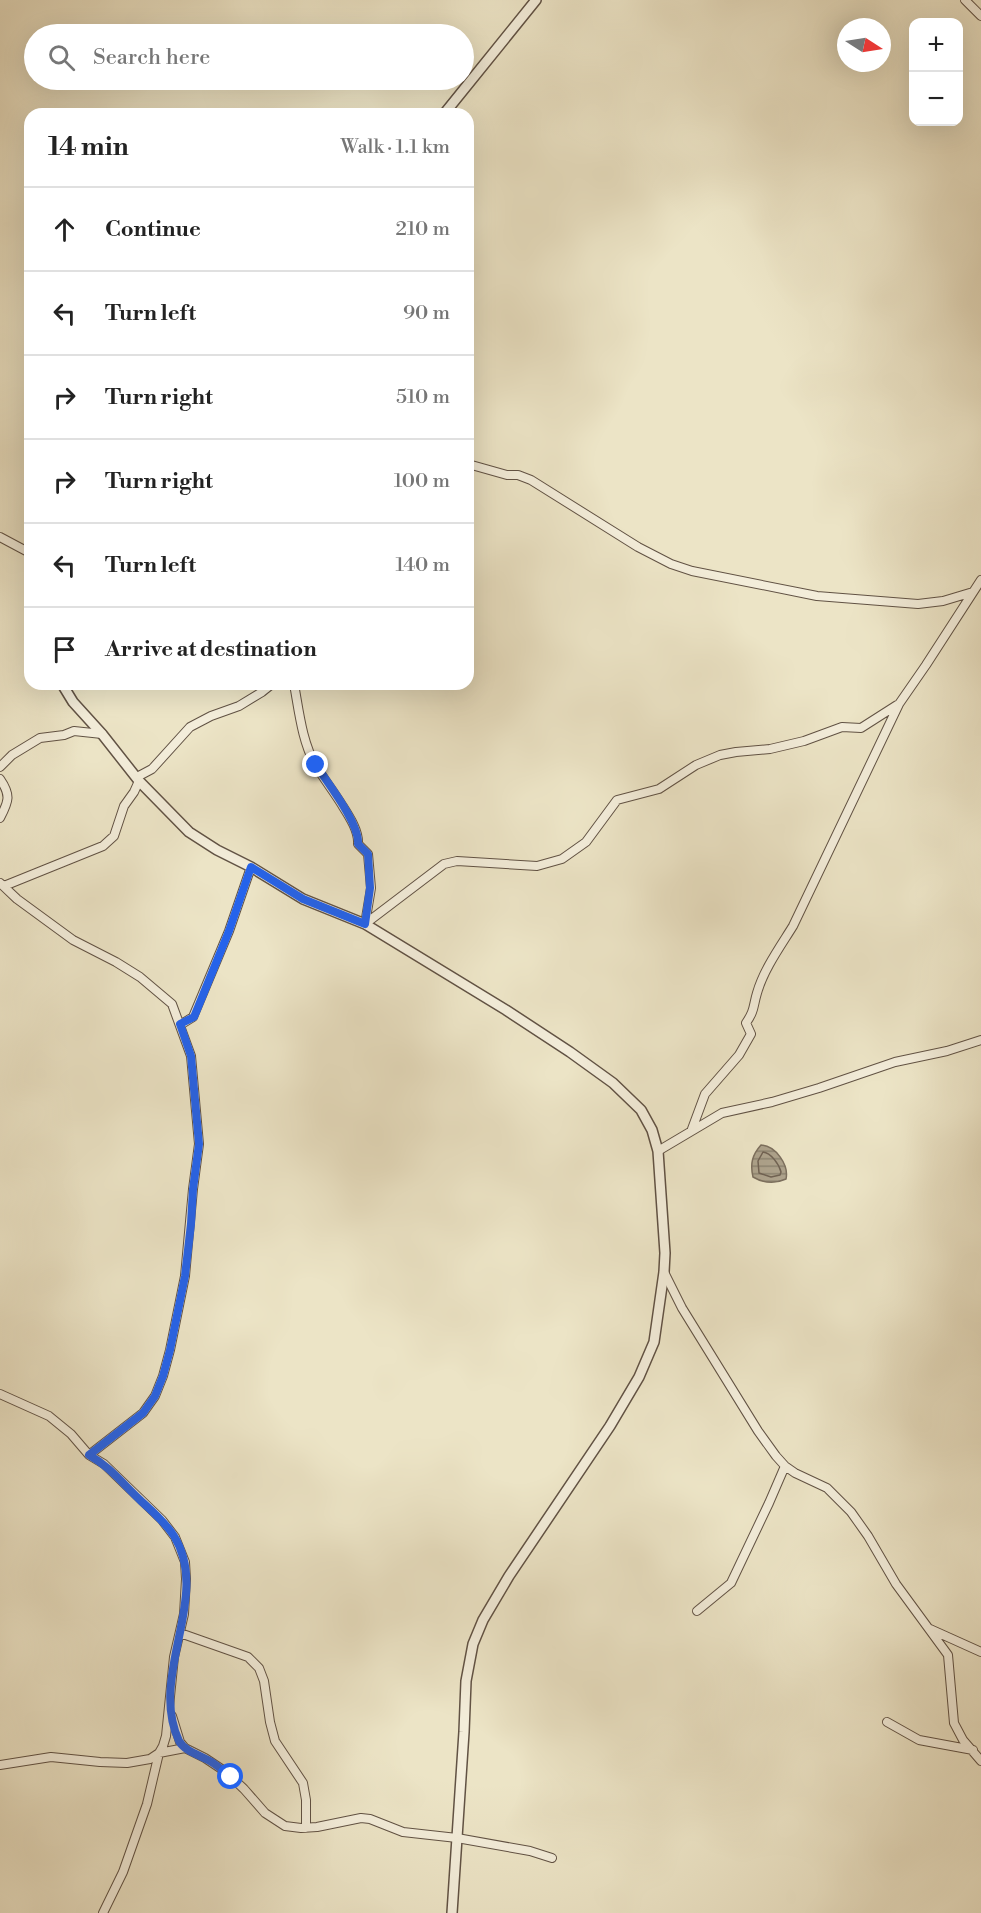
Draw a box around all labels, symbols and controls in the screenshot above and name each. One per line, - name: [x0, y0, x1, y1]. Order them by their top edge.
- north arrow: [837, 18, 891, 72]
- map controls: [909, 18, 963, 126]
- button: +: [909, 18, 963, 72]
- search box: [24, 24, 474, 90]
- icon: search: [45, 41, 78, 74]
- text: Search here: [93, 44, 210, 71]
- button: −: [909, 72, 963, 126]
- text: 14 min: [48, 131, 129, 163]
- text: Walk · 1.1 km: [341, 135, 450, 160]
- icon: ahead: [48, 213, 81, 246]
- text: Continue: [105, 216, 201, 243]
- text: 210 m: [395, 217, 450, 242]
- icon: left: [48, 297, 81, 330]
- text: Turn left: [105, 300, 196, 327]
- text: 90 m: [403, 301, 450, 326]
- icon: right: [48, 381, 81, 414]
- text: Turn right: [105, 384, 213, 411]
- text: 510 m: [396, 385, 450, 410]
- icon: right: [48, 465, 81, 498]
- text: Turn right: [105, 468, 213, 495]
- text: 100 m: [394, 469, 450, 494]
- icon: left: [48, 549, 81, 582]
- text: Turn left: [105, 552, 196, 579]
- text: 140 m: [395, 553, 450, 578]
- icon: arrive: [48, 633, 81, 666]
- text: Arrive at destination: [105, 636, 317, 663]
- route end: [302, 751, 328, 777]
- route start: [217, 1763, 243, 1789]

